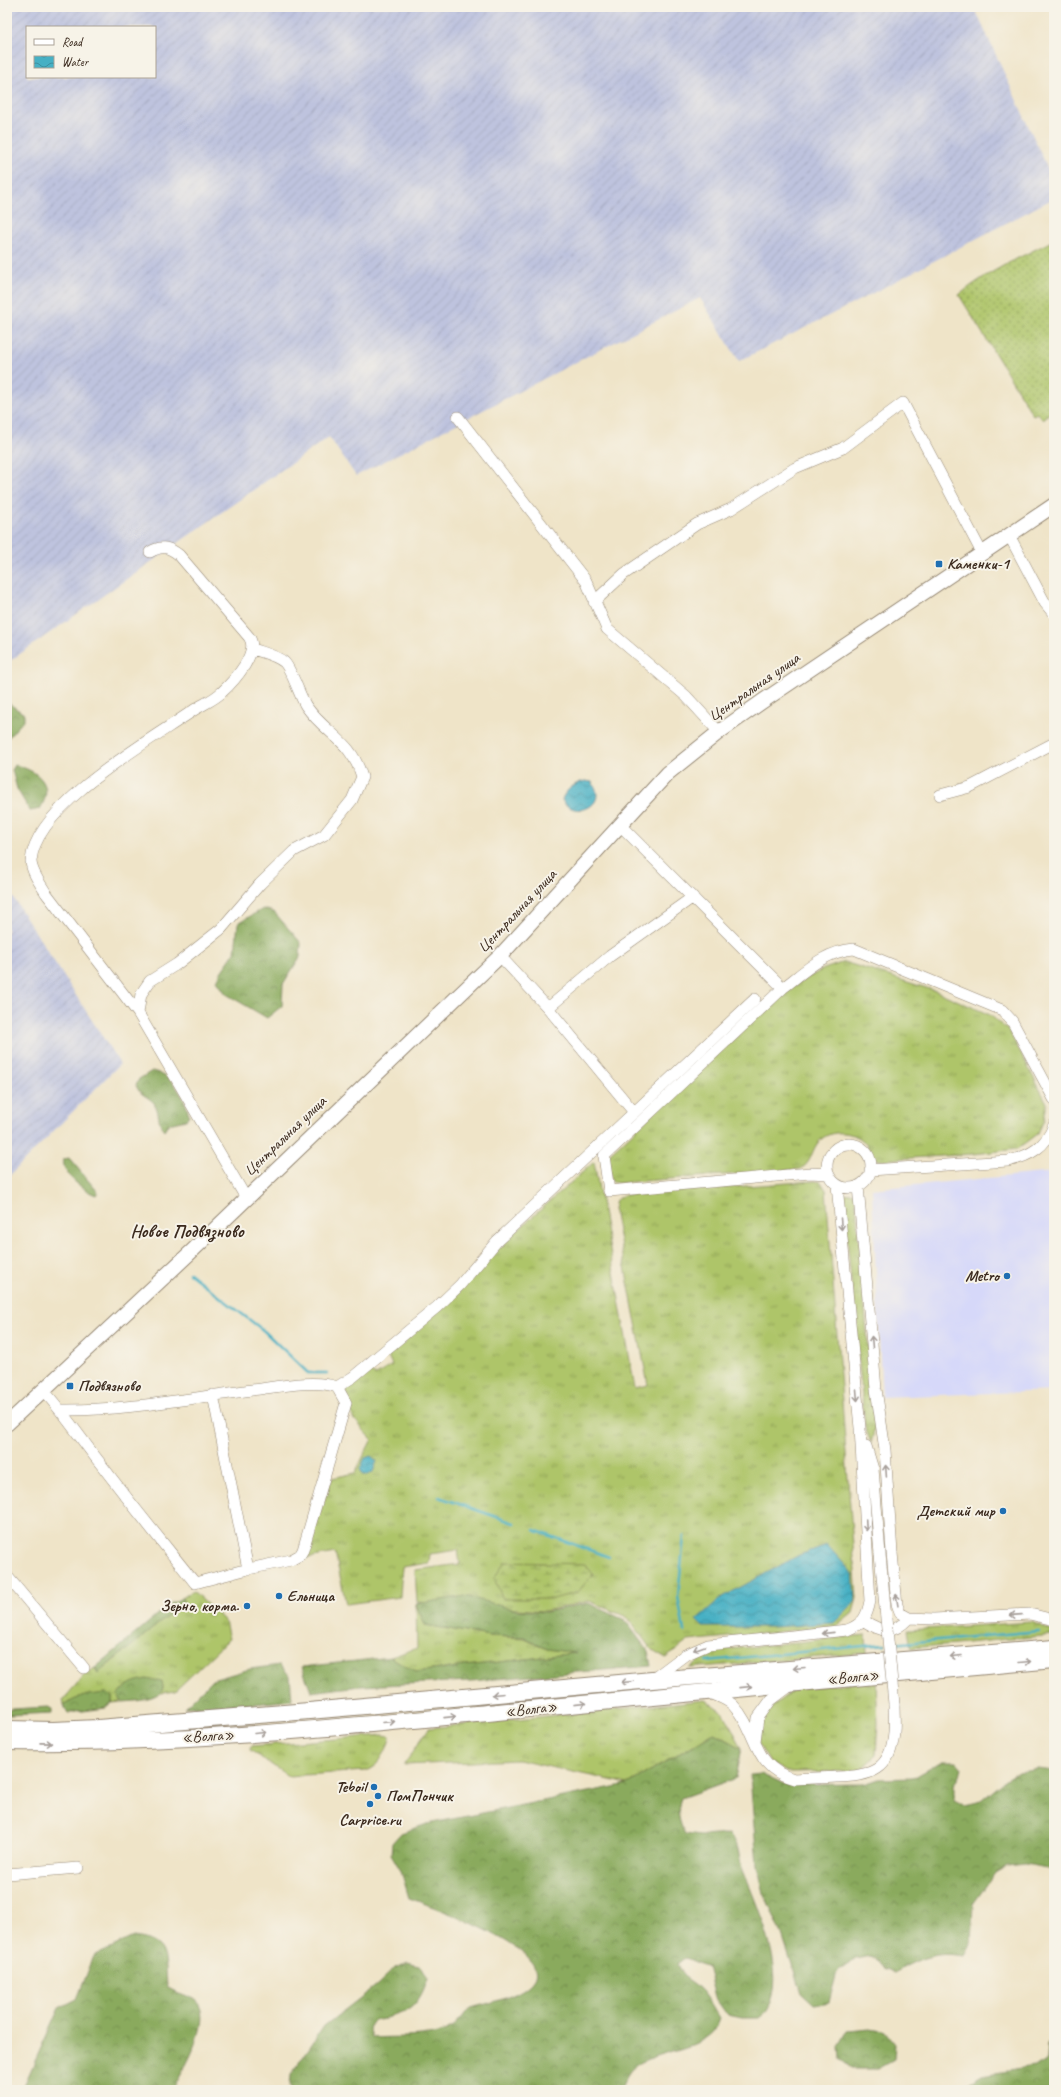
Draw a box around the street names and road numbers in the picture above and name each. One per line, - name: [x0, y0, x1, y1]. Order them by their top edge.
- street label: Центральная улица: [704, 647, 804, 726]
- street label: Центральная улица: [473, 864, 562, 957]
- street label: Центральная улица: [240, 1091, 331, 1180]
- street label: «Волга»: [826, 1665, 880, 1689]
- street label: «Волга»: [504, 1696, 558, 1722]
- street label: «Волга»: [181, 1725, 235, 1747]

